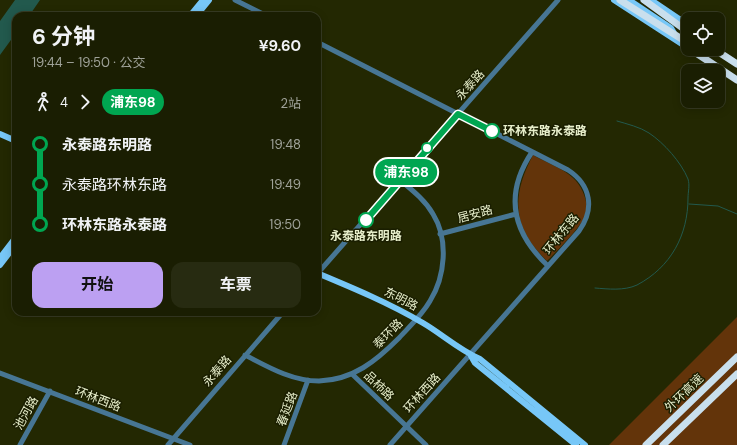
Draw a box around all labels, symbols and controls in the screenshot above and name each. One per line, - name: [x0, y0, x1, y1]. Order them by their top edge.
- map controls: [681, 12, 725, 108]
- button: locate: [681, 12, 725, 56]
- text: 6 分钟: [32, 22, 95, 51]
- text: ¥9.60: [259, 36, 301, 56]
- text: 19:44 – 19:50 · 公交: [32, 54, 145, 71]
- button: layers: [681, 64, 725, 108]
- street label: 永泰路: [452, 66, 488, 104]
- icon: walk: [32, 91, 54, 113]
- icon: forward: [74, 91, 96, 113]
- text: 浦东98: [110, 93, 156, 111]
- text: 4: [60, 94, 68, 111]
- text: 2站: [281, 95, 301, 112]
- marker: 环林东路永泰路: [484, 123, 500, 139]
- place label: 环林东路永泰路: [503, 123, 587, 139]
- text: 永泰路东明路: [62, 135, 152, 155]
- text: 19:48: [270, 136, 301, 153]
- unlabelled marker: [421, 142, 433, 154]
- line badge: 浦东98: [378, 159, 434, 185]
- text: 浦东98: [383, 163, 429, 181]
- text: 永泰路环林东路: [62, 175, 167, 195]
- text: 19:49: [270, 176, 301, 193]
- street label: 居安路: [456, 202, 494, 226]
- street label: 环林东路: [540, 210, 582, 258]
- marker: 永泰路东明路: [358, 212, 374, 228]
- text: 环林东路永泰路: [62, 215, 167, 235]
- text: 19:50: [269, 216, 301, 233]
- place label: 永泰路东明路: [330, 228, 402, 244]
- button: 开始: [32, 262, 163, 308]
- button: 车票: [171, 262, 301, 308]
- street label: 东明路: [381, 284, 421, 314]
- street label: 泰环路: [370, 316, 406, 352]
- street label: 永泰路: [199, 352, 235, 390]
- street label: 品柿路: [360, 368, 398, 404]
- street label: 环林西路: [400, 370, 444, 416]
- street label: 外环高速: [661, 371, 707, 415]
- street label: 环林西路: [73, 383, 123, 415]
- street label: 春延路: [273, 389, 301, 429]
- street label: 池河路: [10, 393, 42, 433]

